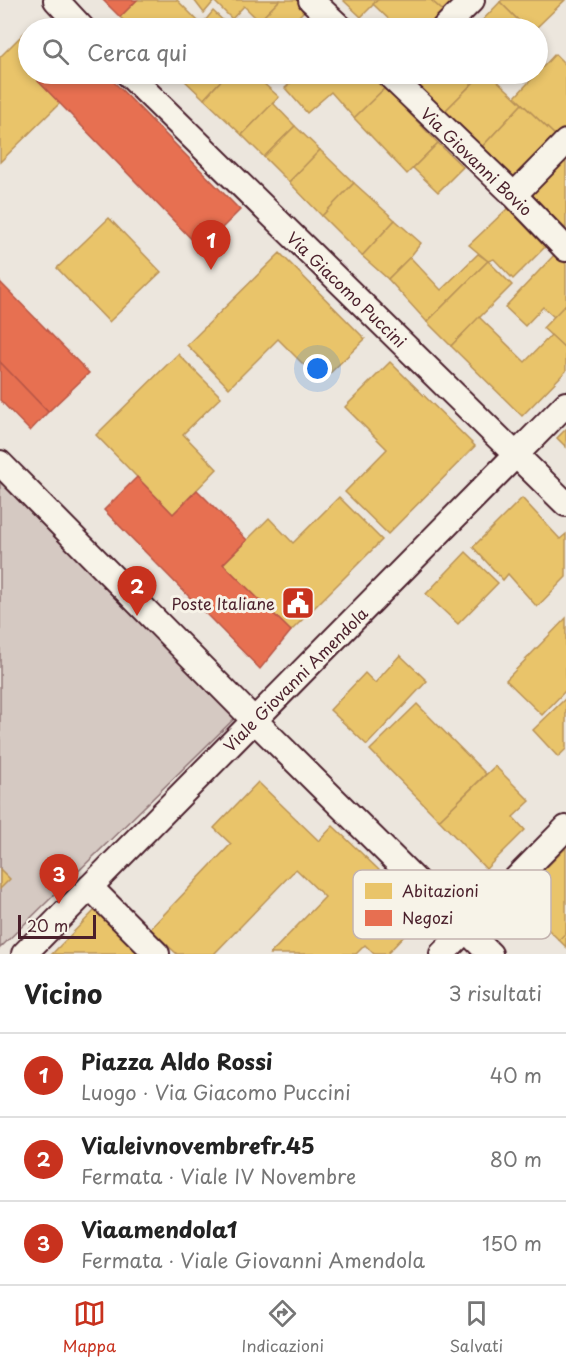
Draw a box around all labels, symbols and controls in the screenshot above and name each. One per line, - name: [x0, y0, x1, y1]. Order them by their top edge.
- search box: [18, 18, 548, 84]
- icon: search: [39, 35, 72, 68]
- text: Cerca qui: [87, 35, 187, 68]
- street label: Via Giovanni Bovio: [416, 101, 538, 221]
- pin: 1: [192, 220, 230, 270]
- street label: Via Giacomo Puccini: [282, 225, 412, 353]
- your location: [303, 354, 332, 383]
- pin: 2: [118, 566, 156, 616]
- public building icon: Poste Italiane: [280, 585, 316, 621]
- place label: Poste Italiane: [172, 591, 275, 615]
- street label: Viale Giovanni Amendola: [217, 601, 373, 757]
- pin: 3: [40, 854, 78, 904]
- legend: [353, 870, 551, 939]
- text: Abitazioni: [402, 878, 479, 902]
- text: Negozi: [402, 905, 453, 929]
- scale bar: [18, 912, 96, 940]
- text: 20 m: [27, 913, 68, 937]
- text: Vicino: [24, 974, 102, 1013]
- text: 3 risultati: [448, 978, 542, 1008]
- text: Piazza Aldo Rossi: [81, 1044, 273, 1077]
- text: 1: [39, 1060, 48, 1090]
- text: 40 m: [490, 1060, 542, 1090]
- text: Luogo · Via Giacomo Puccini: [81, 1077, 351, 1107]
- text: Vialeivnovembrefr.45: [81, 1128, 315, 1161]
- text: 2: [36, 1144, 51, 1174]
- text: 80 m: [490, 1144, 542, 1174]
- text: Fermata · Viale IV Novembre: [81, 1161, 356, 1191]
- text: Viaamendola1: [81, 1212, 237, 1245]
- text: 3: [37, 1228, 50, 1258]
- text: 150 m: [482, 1228, 542, 1258]
- text: Fermata · Viale Giovanni Amendola: [81, 1245, 425, 1275]
- tab: Mappa: [63, 1297, 116, 1357]
- tab: Indicazioni: [242, 1297, 324, 1357]
- tab: Salvati: [449, 1297, 503, 1357]

